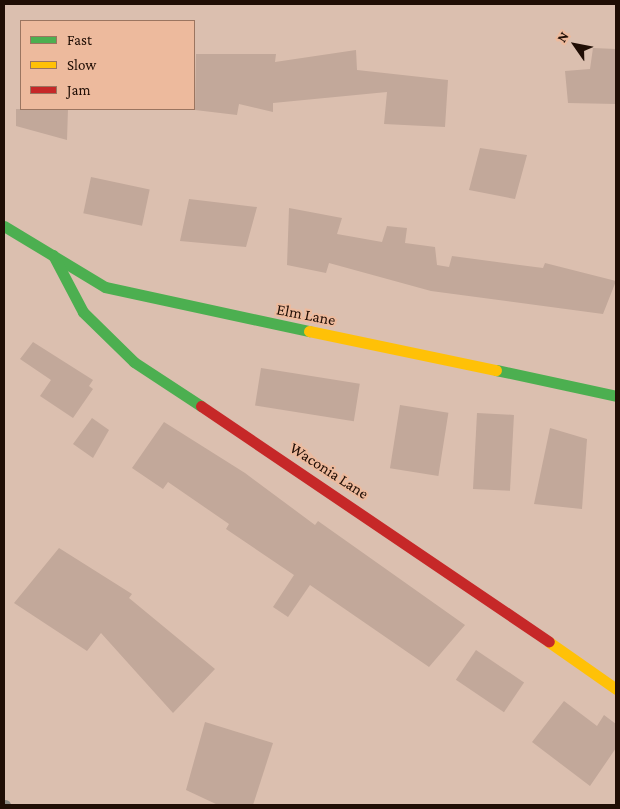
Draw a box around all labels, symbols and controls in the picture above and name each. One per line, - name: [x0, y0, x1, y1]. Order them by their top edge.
- legend: [20, 20, 195, 110]
- north arrow: [550, 20, 600, 70]
- text: N: [553, 28, 572, 45]
- text: Fast: [67, 32, 92, 48]
- text: Slow: [67, 57, 96, 73]
- text: Jam: [67, 82, 90, 98]
- street label: Elm Lane: [275, 300, 337, 330]
- street label: Waconia Lane: [286, 438, 372, 504]

